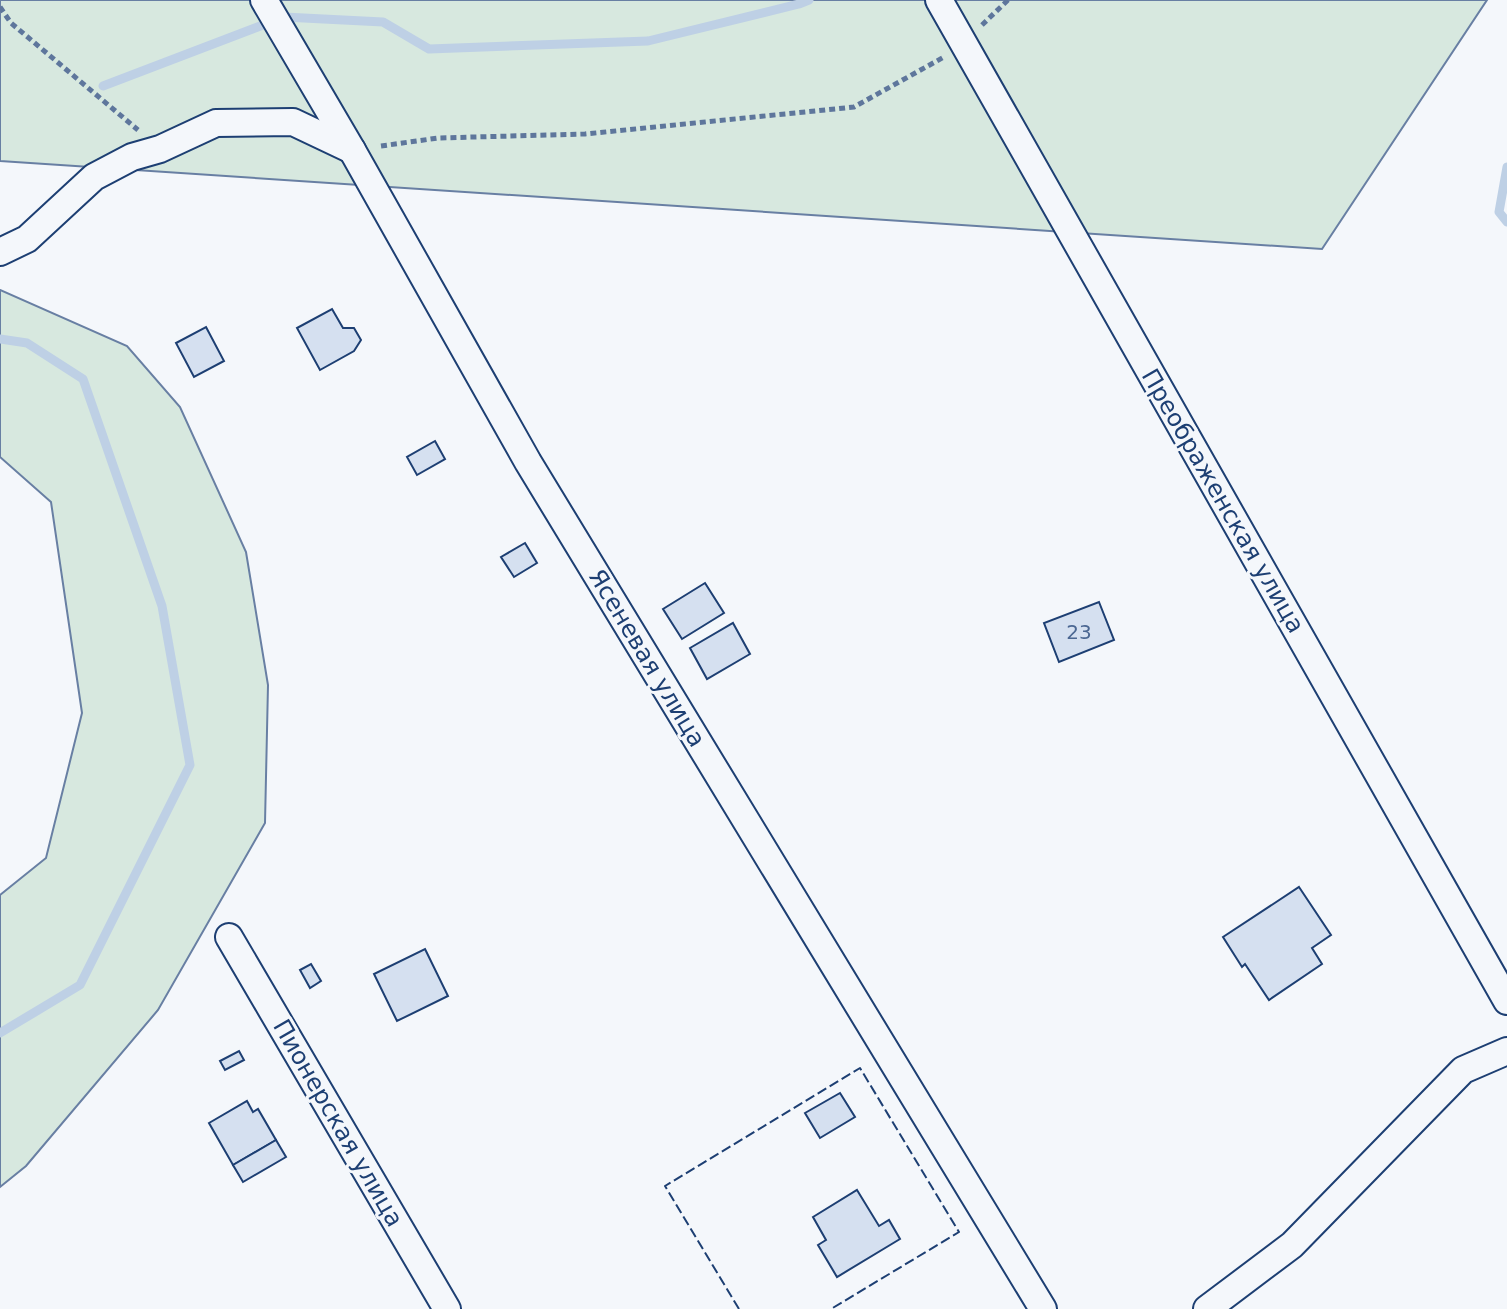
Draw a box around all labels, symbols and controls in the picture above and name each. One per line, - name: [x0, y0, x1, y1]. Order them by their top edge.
- street label: Преображенская улица: [1136, 364, 1310, 638]
- street label: Ясеневая улица: [583, 564, 711, 752]
- house number: 23: [1066, 620, 1092, 644]
- street label: Пионерская улица: [267, 1014, 409, 1232]

